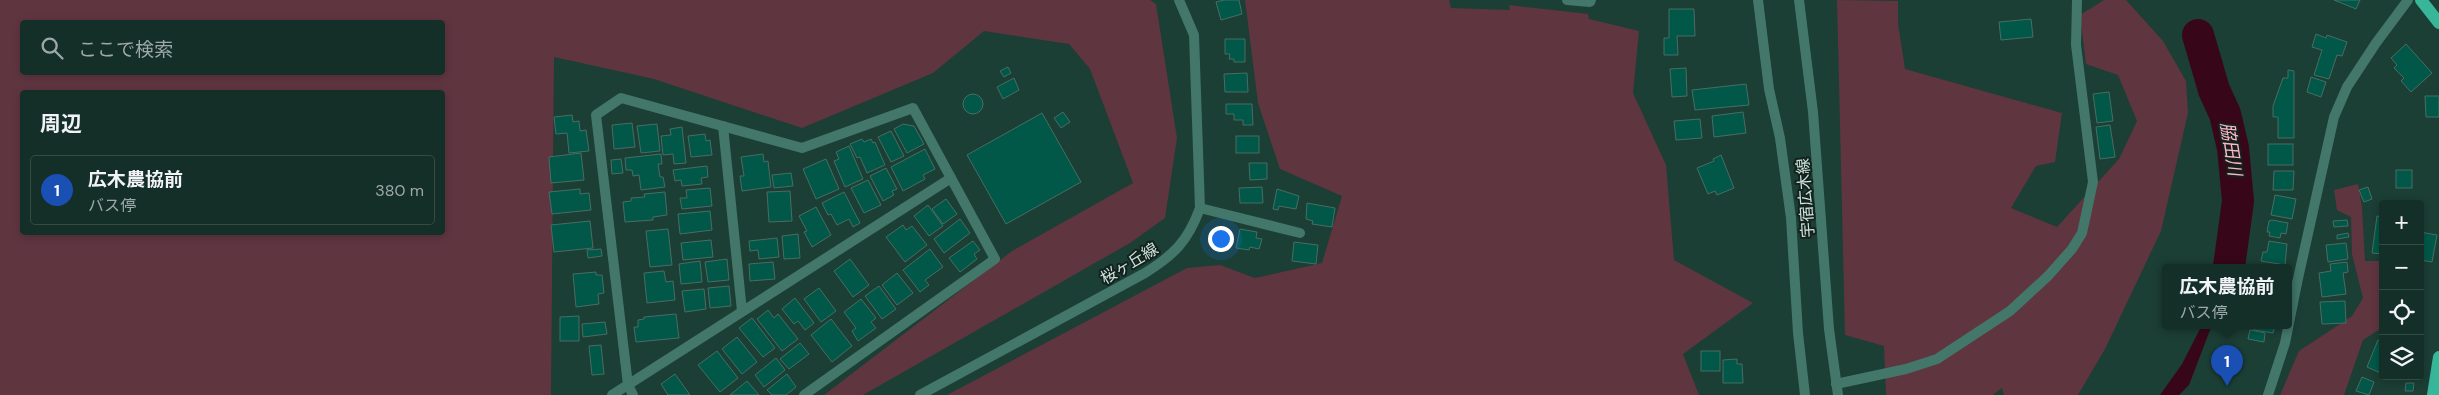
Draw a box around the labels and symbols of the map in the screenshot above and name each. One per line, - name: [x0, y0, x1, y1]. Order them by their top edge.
- water label: 脇田川: [2215, 120, 2247, 180]
- street label: 宇宿広木線: [1792, 157, 1819, 239]
- your location: [1208, 226, 1234, 252]
- street label: 桜ヶ丘線: [1096, 238, 1162, 289]
- pin: 1: [2211, 345, 2243, 386]

